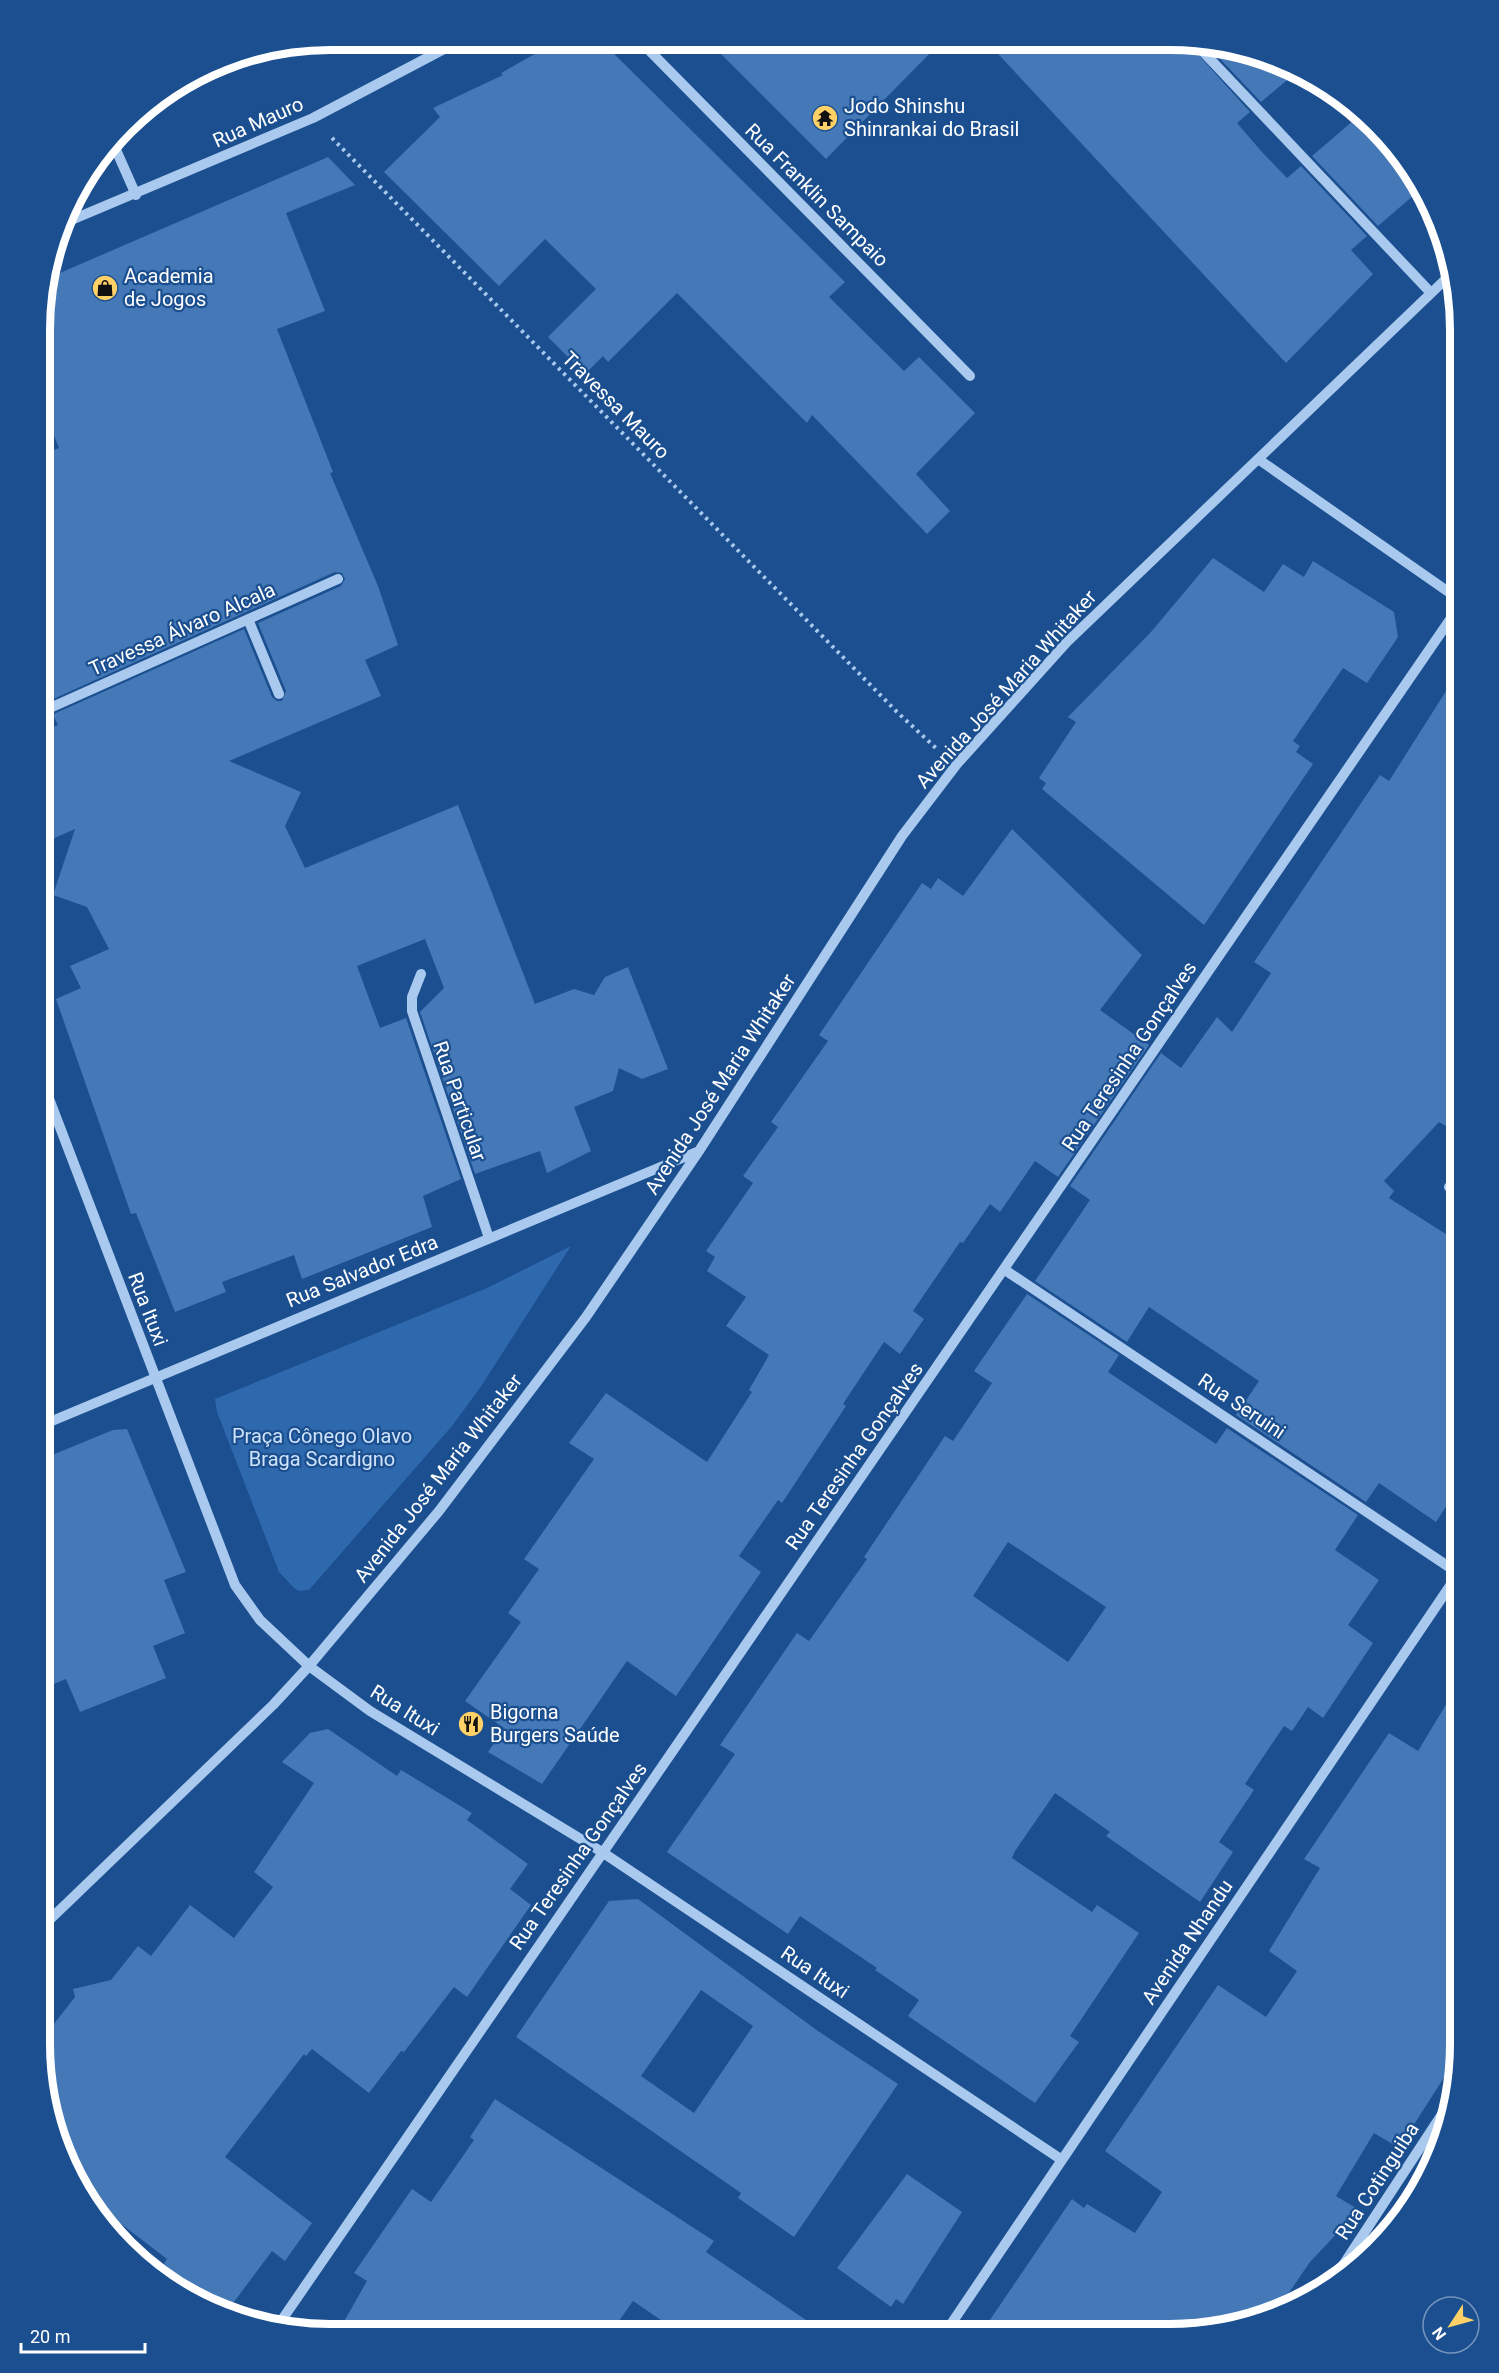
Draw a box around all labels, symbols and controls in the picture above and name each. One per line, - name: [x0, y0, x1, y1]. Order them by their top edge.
- street label: Rua Mauro: [209, 91, 307, 153]
- place label: Jodo Shinshu Shinrankai do Brasil: [844, 94, 1019, 141]
- temple icon: Jodo Shinshu Shinrankai do Brasil: [810, 103, 840, 133]
- street label: Rua Franklin Sampaio: [740, 118, 894, 272]
- place label: Academia de Jogos: [124, 264, 214, 311]
- shop icon: Academia de Jogos: [90, 273, 120, 303]
- street label: Travessa Mauro: [557, 346, 675, 464]
- street label: Travessa Álvaro Alcala: [85, 577, 279, 681]
- street label: Avenida José Maria Whitaker: [911, 585, 1101, 793]
- street label: Rua Teresinha Gonçalves: [1057, 957, 1201, 1155]
- street label: Avenida José Maria Whitaker: [640, 969, 801, 1199]
- street label: Rua Particular: [428, 1038, 492, 1164]
- street label: Rua Salvador Edra: [283, 1230, 441, 1312]
- street label: Rua Ituxi: [123, 1269, 173, 1349]
- street label: Rua Teresinha Gonçalves: [780, 1358, 928, 1554]
- street label: Rua Seruini: [1194, 1368, 1290, 1444]
- street label: Avenida José Maria Whitaker: [349, 1369, 527, 1587]
- park label: Praça Cônego Olavo Braga Scardigno: [232, 1424, 412, 1471]
- street label: Rua Ituxi: [366, 1679, 444, 1741]
- place label: Bigorna Burgers Saúde: [490, 1700, 620, 1747]
- restaurant icon: Bigorna Burgers Saúde: [456, 1709, 486, 1739]
- street label: Rua Teresinha Gonçalves: [504, 1758, 652, 1954]
- street label: Avenida Nhandu: [1136, 1875, 1238, 2009]
- street label: Rua Ituxi: [776, 1941, 854, 2003]
- street label: Rua Cotinguiba: [1330, 2118, 1424, 2244]
- north arrow: [1421, 2295, 1481, 2355]
- scale bar: [21, 2316, 146, 2354]
- text: N: [1428, 2323, 1450, 2344]
- text: 20 m: [30, 2326, 70, 2347]

